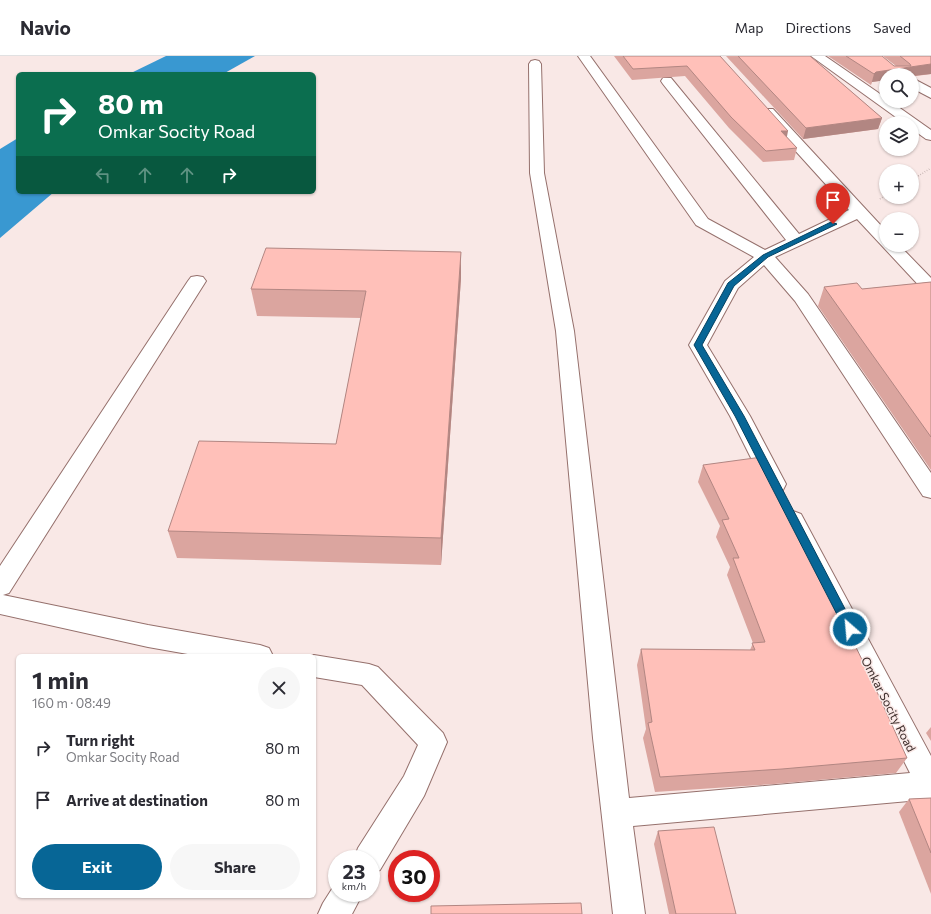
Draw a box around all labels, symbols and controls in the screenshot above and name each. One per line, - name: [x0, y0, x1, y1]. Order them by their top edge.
- text: Navio: [20, 16, 71, 39]
- text: Map: [735, 19, 764, 36]
- text: Directions: [786, 19, 851, 36]
- text: Saved: [873, 19, 911, 36]
- map controls: [879, 68, 919, 252]
- button: search: [879, 68, 919, 108]
- text: 80 m: [98, 86, 164, 120]
- icon: right: [32, 88, 84, 140]
- button: layers: [879, 116, 919, 156]
- text: Omkar Socity Road: [98, 120, 255, 142]
- icon: left: [92, 164, 114, 186]
- icon: ahead: [134, 164, 156, 186]
- icon: ahead: [176, 164, 198, 186]
- icon: right: [218, 164, 240, 186]
- button: +: [879, 164, 919, 204]
- pin: [816, 183, 850, 224]
- icon: arrive: [822, 189, 844, 211]
- button: −: [879, 212, 919, 252]
- position arrow: [829, 608, 871, 650]
- street label: Omkar Socity Road: [859, 654, 919, 754]
- text: 1 min: [32, 665, 89, 694]
- button: close: [258, 667, 300, 709]
- text: 160 m · 08:49: [32, 695, 111, 711]
- text: Turn right: [66, 731, 135, 749]
- icon: right: [32, 737, 54, 759]
- text: 80 m: [265, 739, 300, 757]
- text: Omkar Socity Road: [66, 749, 180, 765]
- icon: arrive: [32, 789, 54, 811]
- text: Arrive at destination: [66, 791, 208, 809]
- text: 80 m: [265, 791, 300, 809]
- button: Exit: [32, 844, 162, 890]
- button: Share: [170, 844, 300, 890]
- speed limit sign: 30: [388, 850, 440, 902]
- text: 23: [342, 859, 366, 883]
- text: km/h: [342, 880, 366, 892]

